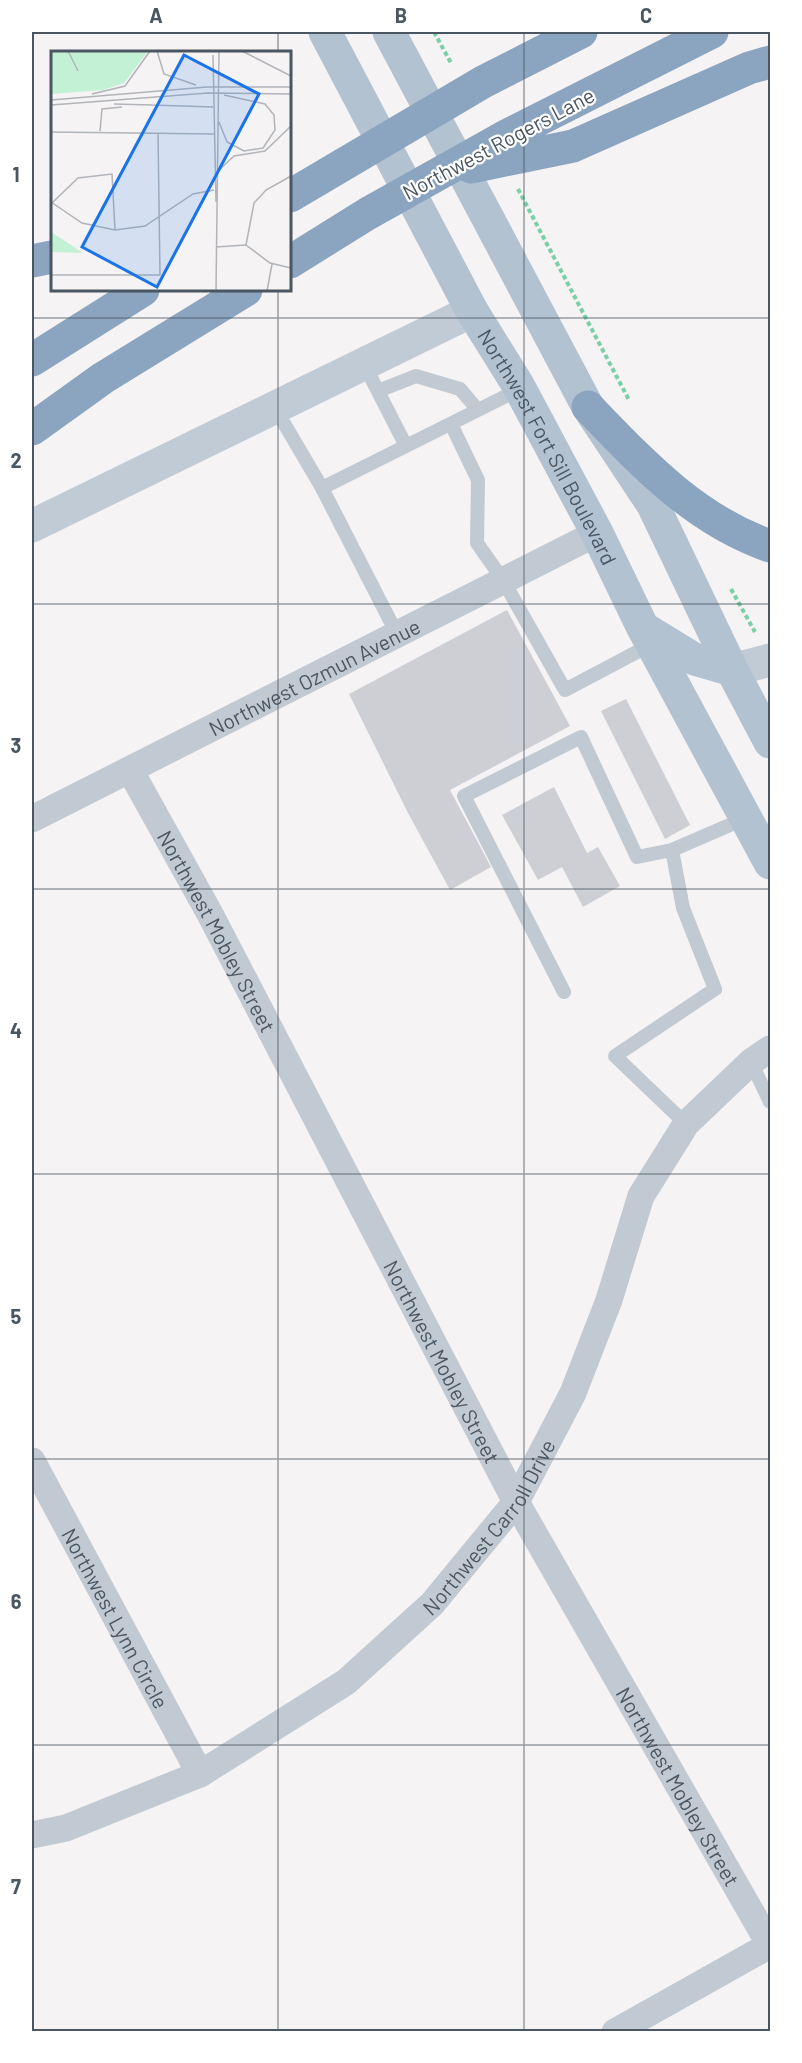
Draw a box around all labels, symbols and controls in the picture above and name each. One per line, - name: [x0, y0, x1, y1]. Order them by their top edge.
- text: A: [149, 3, 163, 27]
- text: B: [395, 3, 407, 27]
- text: C: [640, 3, 652, 27]
- inset map: [51, 51, 291, 291]
- street label: Northwest Rogers Lane: [398, 82, 598, 204]
- text: 1: [12, 162, 20, 186]
- street label: Northwest Fort Sill Boulevard: [474, 324, 623, 568]
- text: 2: [10, 448, 22, 472]
- street label: Northwest Ozmun Avenue: [204, 612, 424, 740]
- text: 3: [11, 733, 21, 757]
- street label: Northwest Mobley Street: [153, 825, 281, 1036]
- text: 4: [10, 1018, 22, 1042]
- street label: Northwest Mobley Street: [380, 1256, 506, 1467]
- text: 5: [11, 1304, 22, 1328]
- street label: Northwest Carroll Drive: [417, 1435, 559, 1620]
- street label: Northwest Lynn Circle: [58, 1523, 175, 1712]
- text: 6: [11, 1589, 22, 1613]
- street label: Northwest Mobley Street: [612, 1682, 746, 1890]
- text: 7: [11, 1874, 21, 1898]

